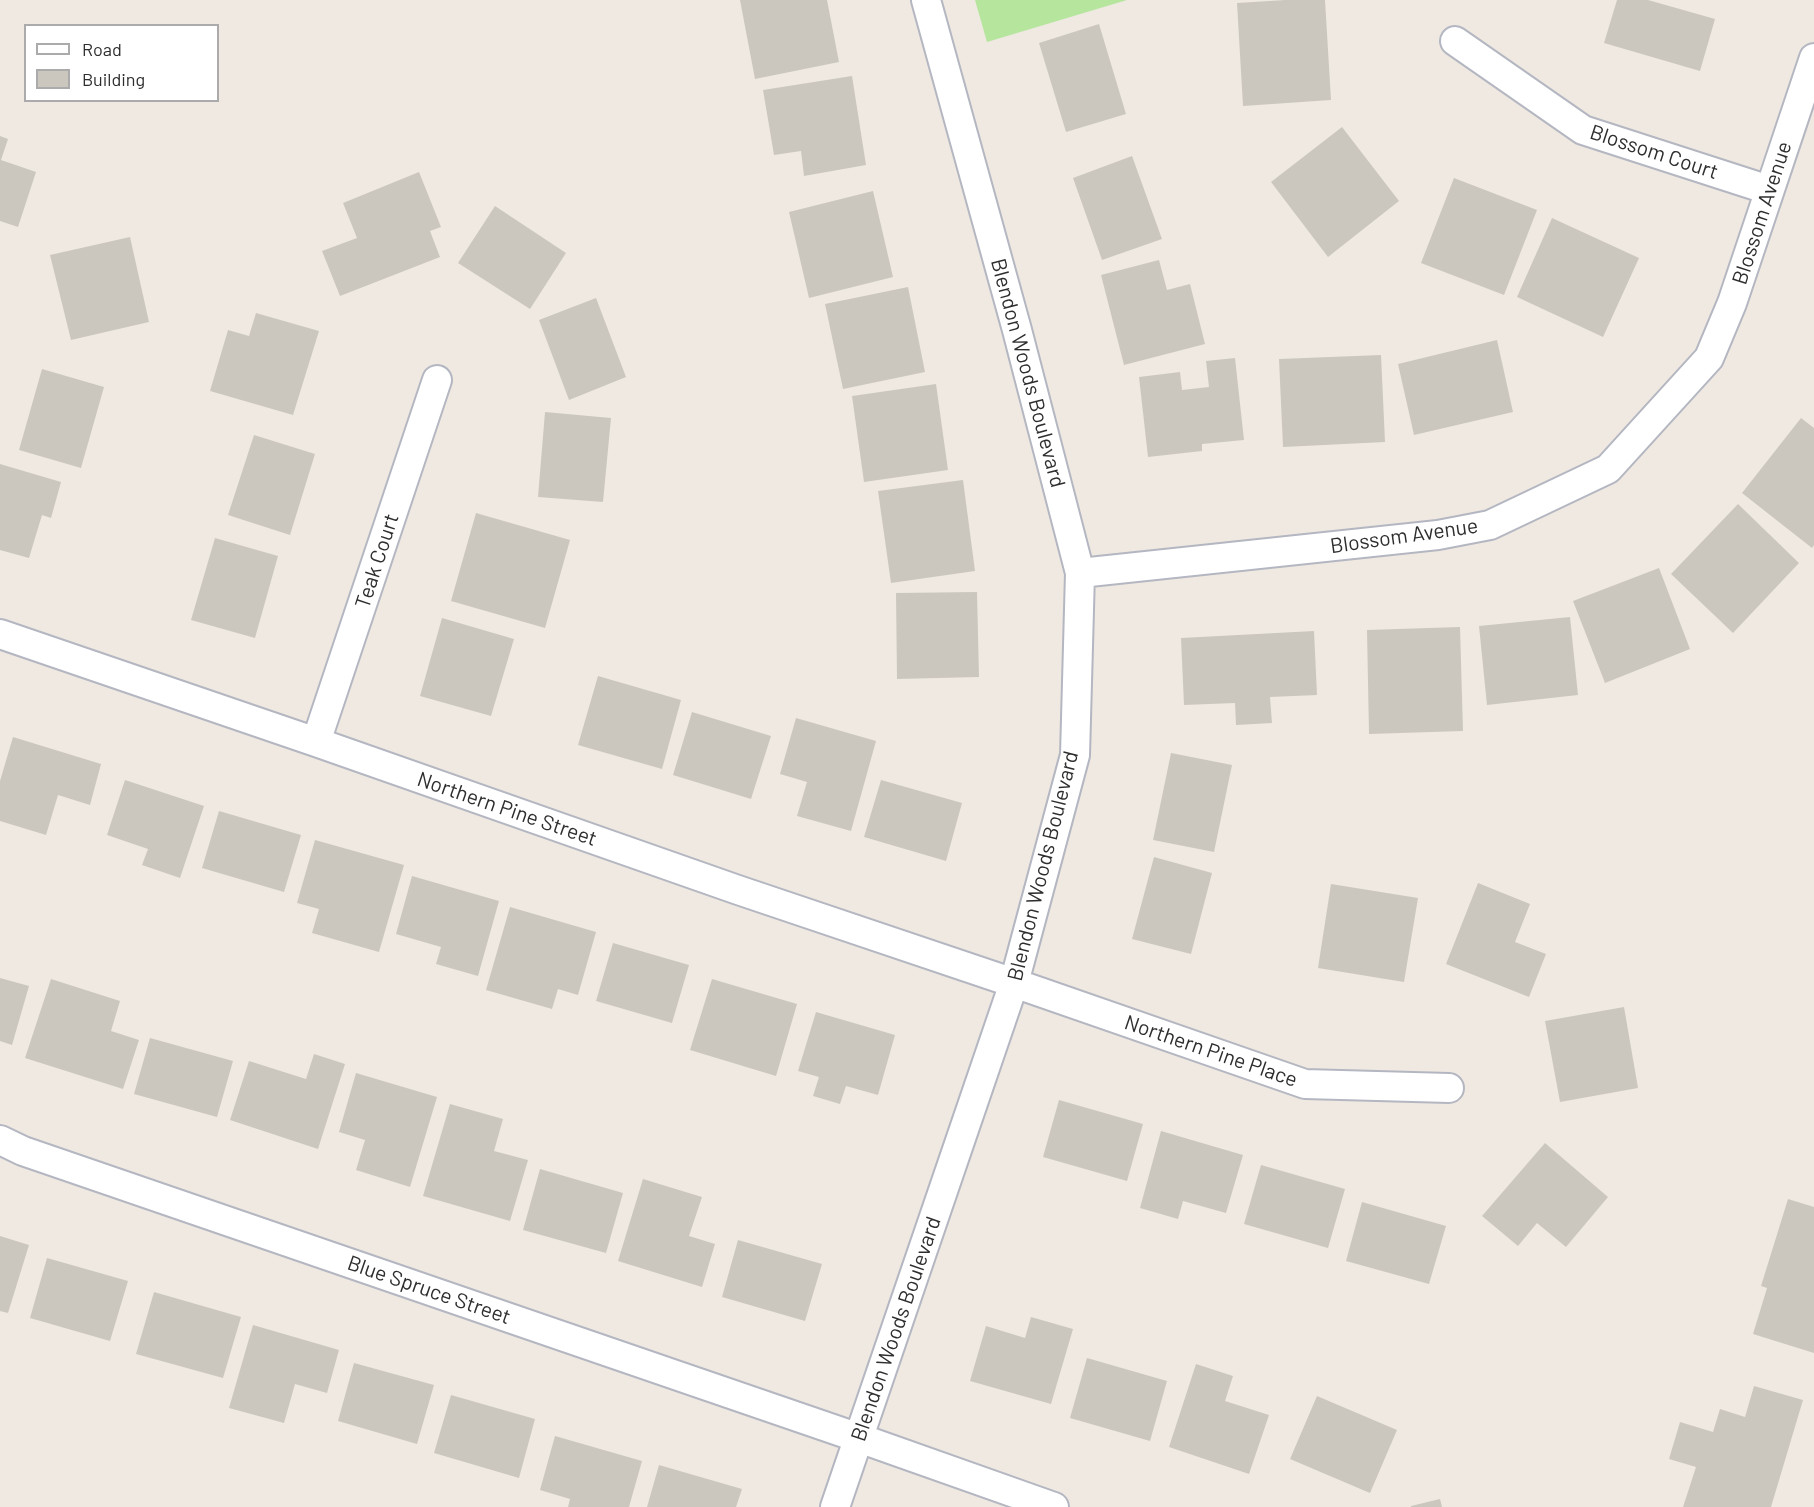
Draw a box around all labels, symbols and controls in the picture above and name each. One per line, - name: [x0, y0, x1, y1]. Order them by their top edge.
- legend: [24, 24, 219, 102]
- text: Road: [82, 38, 122, 60]
- text: Building: [82, 68, 145, 90]
- street label: Blossom Court: [1587, 119, 1721, 185]
- street label: Blossom Avenue: [1727, 138, 1797, 288]
- street label: Blendon Woods Boulevard: [985, 256, 1071, 490]
- street label: Teak Court: [350, 510, 404, 612]
- street label: Blossom Avenue: [1328, 513, 1480, 559]
- street label: Blendon Woods Boulevard: [1002, 748, 1084, 984]
- street label: Northern Pine Street: [414, 766, 600, 852]
- street label: Northern Pine Place: [1121, 1010, 1301, 1092]
- street label: Blendon Woods Boulevard: [846, 1213, 946, 1445]
- street label: Blue Spruce Street: [344, 1250, 514, 1330]

